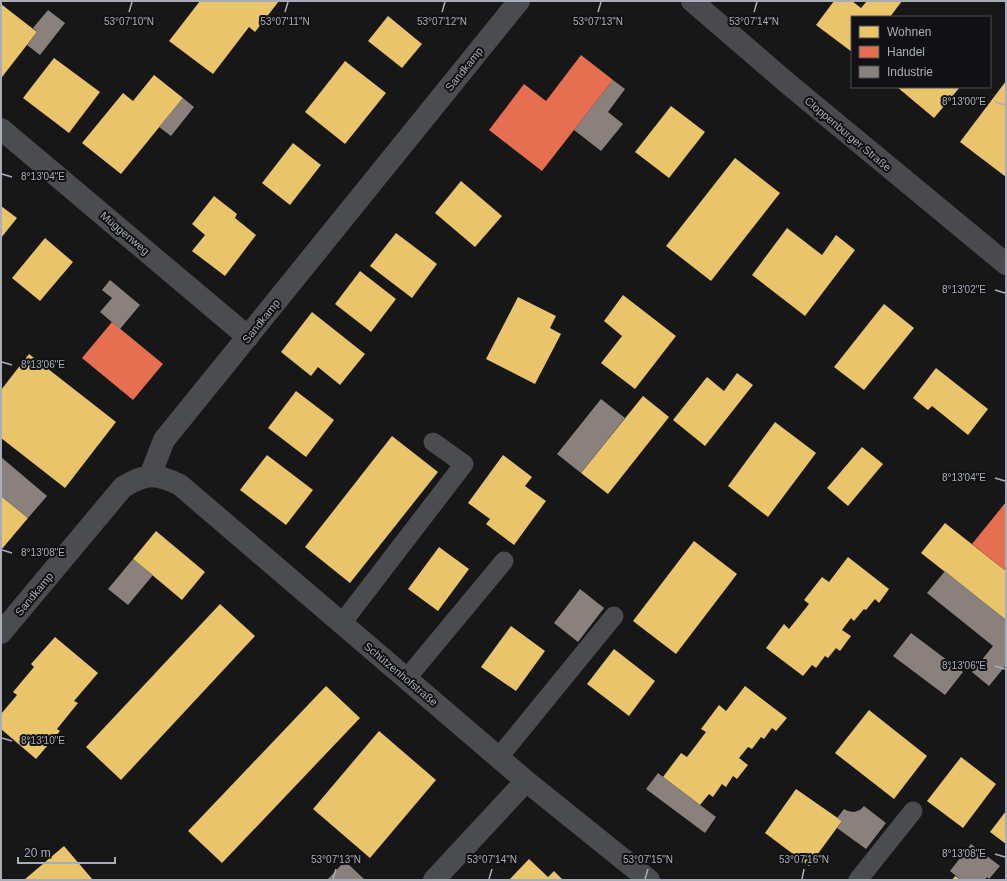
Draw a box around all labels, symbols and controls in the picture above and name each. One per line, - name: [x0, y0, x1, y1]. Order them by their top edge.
- text: 53°07'10"N: [104, 16, 154, 27]
- text: 53°07'11"N: [260, 16, 310, 27]
- text: 53°07'12"N: [417, 16, 467, 27]
- text: 53°07'13"N: [573, 16, 623, 27]
- text: 53°07'14"N: [729, 16, 779, 27]
- legend: [851, 16, 991, 88]
- text: Wohnen: [887, 25, 931, 39]
- street label: Sandkamp: [443, 45, 485, 93]
- text: Handel: [887, 45, 925, 59]
- text: Industrie: [887, 65, 933, 79]
- street label: Cloppenburger Straße: [802, 94, 894, 174]
- text: 8°13'00"E: [942, 96, 986, 107]
- text: 8°13'04"E: [21, 171, 65, 182]
- street label: Müggenweg: [98, 209, 152, 257]
- text: 8°13'02"E: [942, 284, 986, 295]
- street label: Sandkamp: [240, 297, 282, 345]
- text: 8°13'06"E: [21, 359, 65, 370]
- text: 8°13'04"E: [942, 472, 986, 483]
- text: 8°13'08"E: [21, 547, 65, 558]
- street label: Sandkamp: [13, 570, 55, 618]
- street label: Schützenhofstraße: [362, 640, 440, 708]
- text: 8°13'06"E: [942, 660, 986, 671]
- text: 8°13'10"E: [21, 735, 65, 746]
- scale bar: [18, 839, 115, 865]
- text: 20 m: [24, 846, 51, 860]
- text: 8°13'08"E: [942, 848, 986, 859]
- text: 53°07'13"N: [311, 854, 361, 865]
- text: 53°07'14"N: [467, 854, 517, 865]
- text: 53°07'15"N: [623, 854, 673, 865]
- text: 53°07'16"N: [779, 854, 829, 865]

